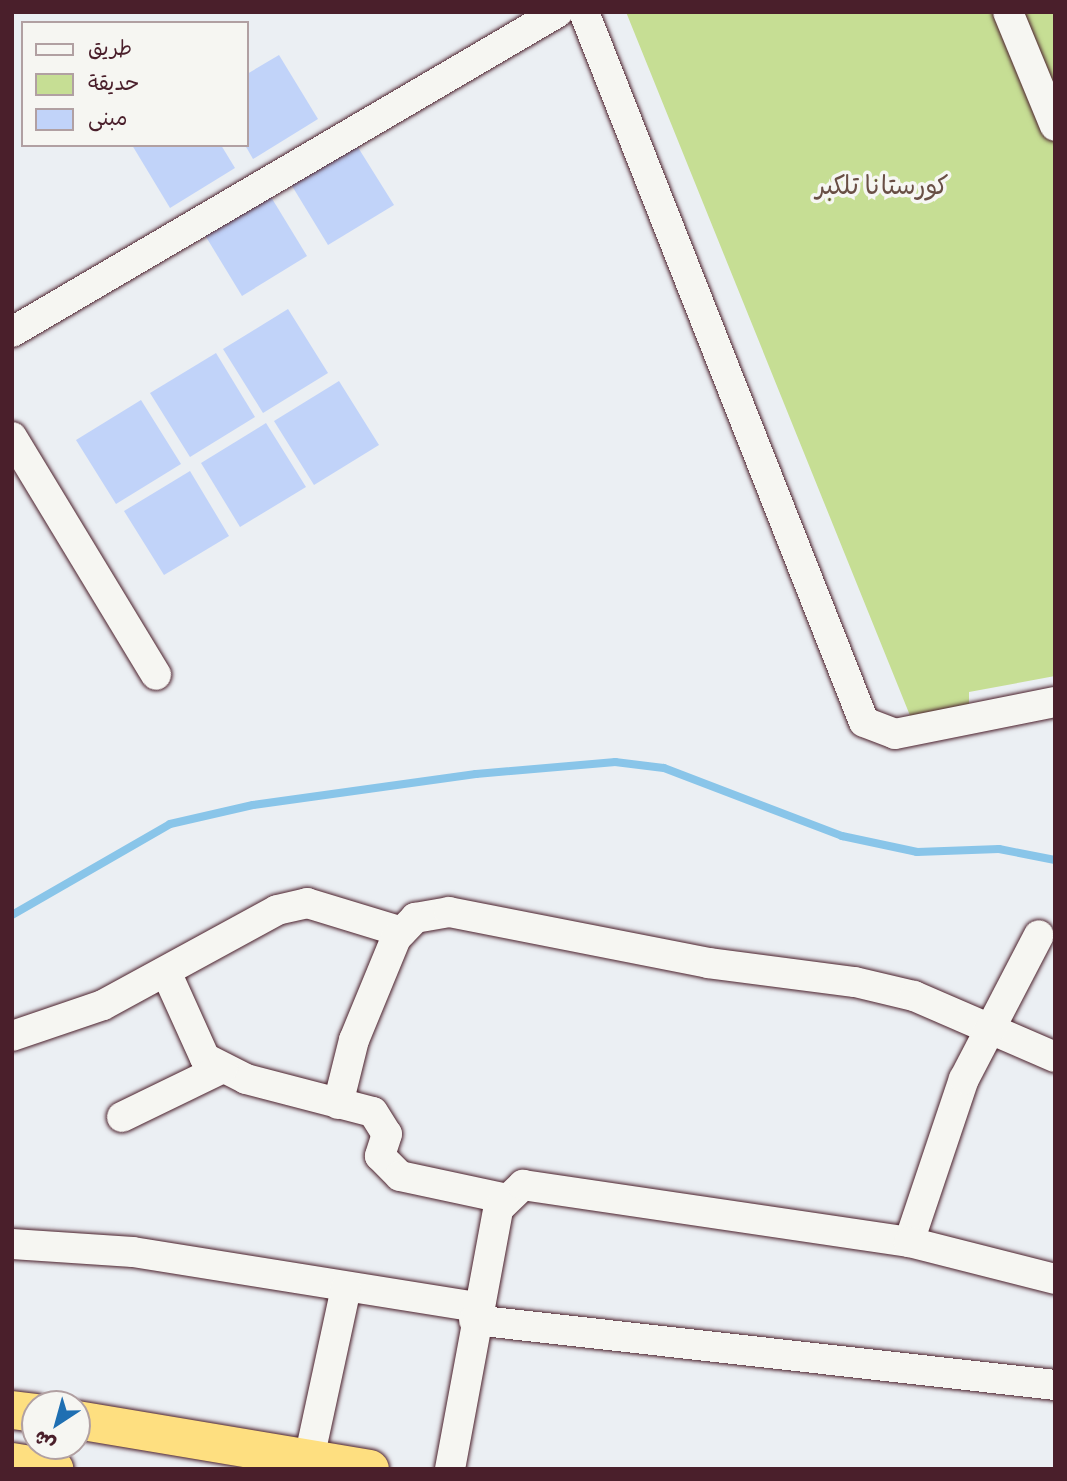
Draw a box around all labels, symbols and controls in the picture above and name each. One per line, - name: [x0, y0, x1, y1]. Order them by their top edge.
- legend: [21, 21, 248, 147]
- text: طريق: [88, 35, 132, 60]
- text: حديقة: [88, 70, 139, 95]
- text: مبنى: [88, 105, 127, 130]
- park label: كورستانا تلكبر: [815, 170, 949, 202]
- north arrow: [21, 1390, 91, 1460]
- text: ش: [29, 1425, 60, 1456]

